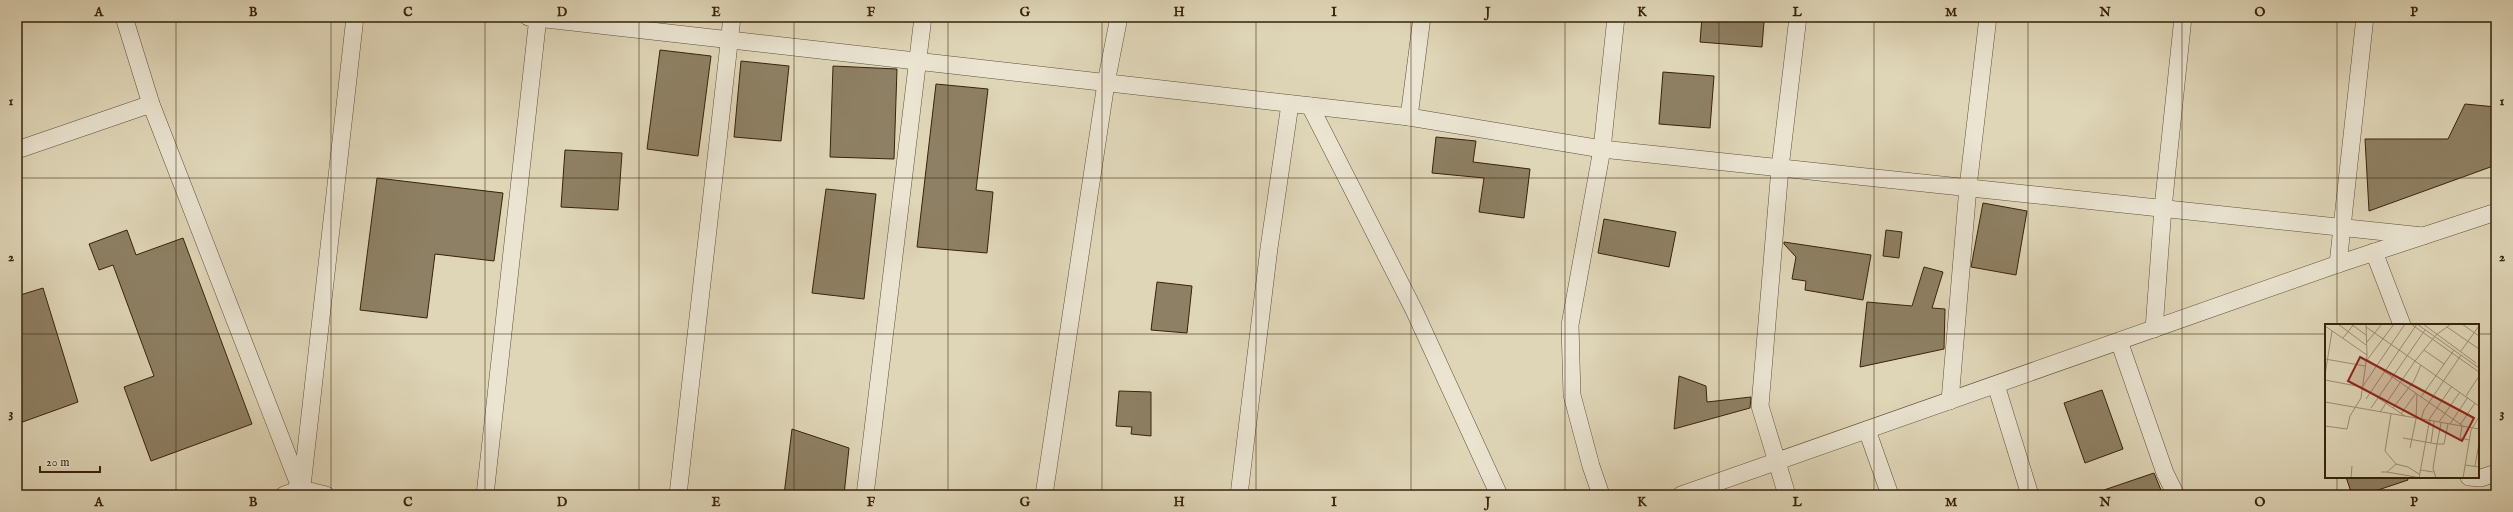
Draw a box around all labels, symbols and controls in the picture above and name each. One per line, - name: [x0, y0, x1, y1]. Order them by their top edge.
- text: A: [94, 4, 105, 21]
- text: B: [249, 4, 258, 21]
- text: C: [403, 4, 413, 21]
- text: D: [557, 4, 568, 21]
- text: E: [711, 4, 721, 21]
- text: F: [867, 4, 876, 21]
- text: G: [1020, 4, 1031, 21]
- text: H: [1173, 4, 1185, 21]
- text: I: [1331, 4, 1337, 21]
- text: J: [1483, 4, 1491, 21]
- text: K: [1637, 4, 1647, 21]
- text: L: [1791, 4, 1802, 21]
- text: M: [1945, 4, 1958, 21]
- text: N: [2098, 4, 2111, 21]
- text: O: [2255, 4, 2266, 21]
- text: P: [2410, 4, 2418, 21]
- text: 1: [9, 93, 14, 110]
- text: 1: [2500, 93, 2505, 110]
- text: 2: [8, 249, 14, 266]
- text: 2: [2499, 249, 2505, 266]
- inset map: [2325, 324, 2479, 478]
- text: 3: [9, 405, 14, 422]
- text: 3: [2500, 405, 2505, 422]
- scale bar: [40, 448, 100, 474]
- text: 20 m: [46, 455, 69, 470]
- text: A: [94, 494, 105, 511]
- text: B: [249, 494, 258, 511]
- text: C: [403, 494, 413, 511]
- text: D: [557, 494, 568, 511]
- text: E: [711, 494, 721, 511]
- text: F: [867, 494, 876, 511]
- text: G: [1020, 494, 1031, 511]
- text: H: [1173, 494, 1185, 511]
- text: I: [1331, 494, 1337, 511]
- text: J: [1483, 494, 1491, 511]
- text: K: [1637, 494, 1647, 511]
- text: L: [1791, 494, 1802, 511]
- text: M: [1945, 494, 1958, 511]
- text: N: [2098, 494, 2111, 511]
- text: O: [2255, 494, 2266, 511]
- text: P: [2410, 494, 2418, 511]

